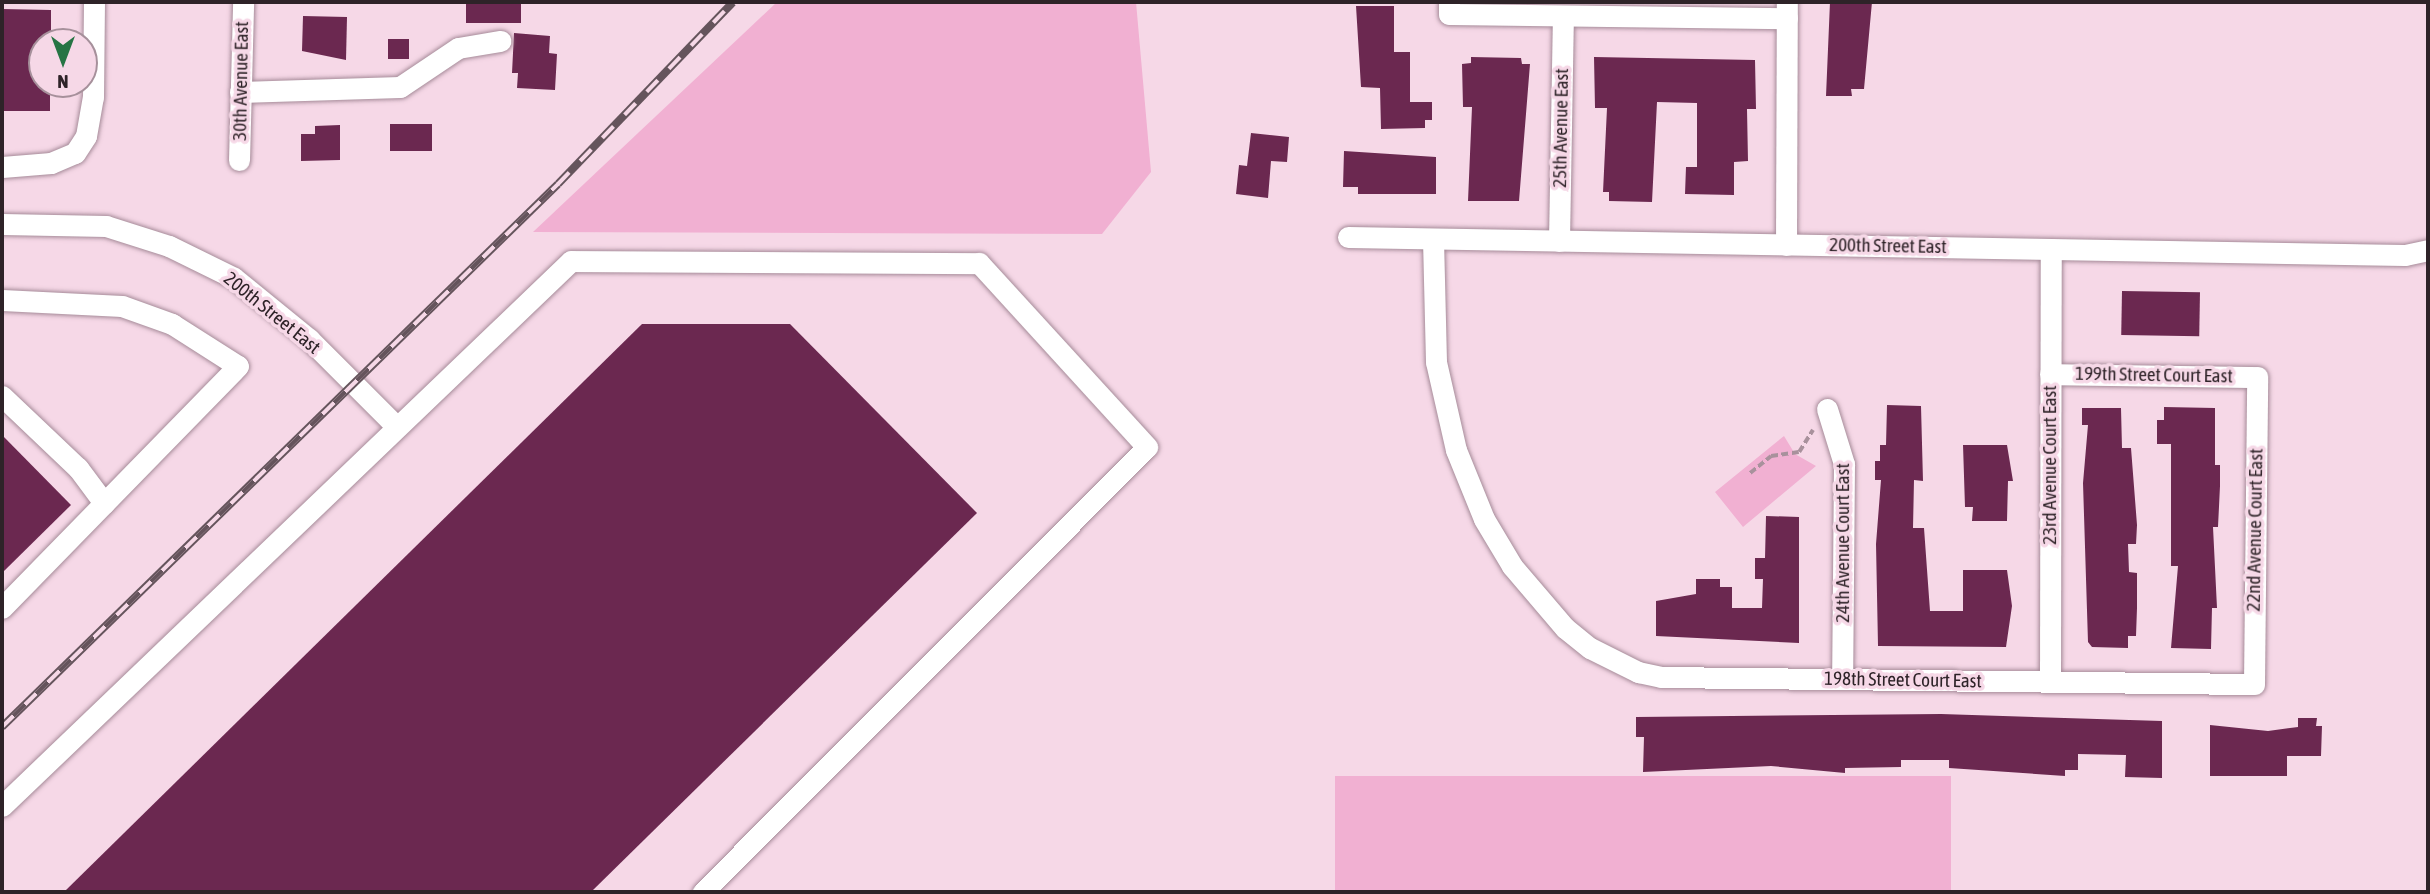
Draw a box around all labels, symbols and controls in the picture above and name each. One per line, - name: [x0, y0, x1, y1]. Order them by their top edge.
- street label: 30th Avenue East: [229, 21, 253, 141]
- north arrow: [28, 28, 98, 98]
- street label: 25th Avenue East: [1549, 68, 1573, 188]
- text: N: [57, 71, 69, 93]
- street label: 200th Street East: [1829, 234, 1947, 258]
- street label: 200th Street East: [219, 267, 325, 359]
- street label: 199th Street Court East: [2075, 362, 2233, 388]
- street label: 23rd Avenue Court East: [2039, 385, 2061, 545]
- street label: 22nd Avenue Court East: [2242, 448, 2268, 612]
- street label: 24th Avenue Court East: [1832, 463, 1854, 623]
- street label: 198th Street Court East: [1824, 667, 1982, 693]

